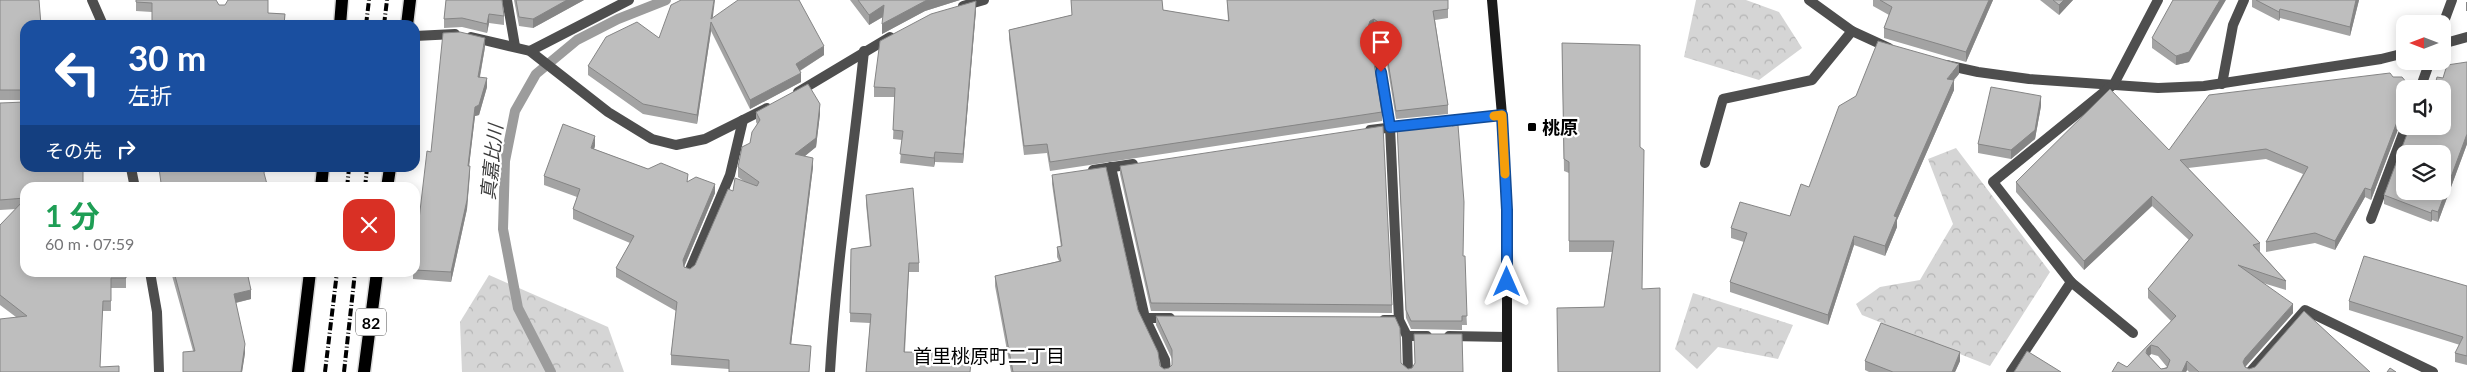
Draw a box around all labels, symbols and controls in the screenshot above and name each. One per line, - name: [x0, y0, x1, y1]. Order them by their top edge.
- north arrow: [2396, 15, 2451, 70]
- map controls: [2396, 15, 2451, 200]
- pin: [1360, 21, 1402, 72]
- icon: arrive: [1367, 28, 1395, 56]
- text: 30 m: [128, 36, 206, 78]
- icon: left: [45, 40, 110, 105]
- button: sound: [2396, 80, 2451, 135]
- text: 左折: [128, 82, 172, 109]
- place label: 桃原: [1542, 116, 1578, 138]
- water label: 真嘉比川: [476, 121, 507, 201]
- marker: 桃原: [1526, 121, 1538, 133]
- icon: right: [112, 135, 140, 163]
- text: その先: [45, 139, 102, 162]
- button: layers: [2396, 145, 2451, 200]
- text: 1 分: [45, 197, 100, 233]
- button: close: [343, 199, 395, 251]
- text: 60 m · 07:59: [45, 234, 134, 253]
- position arrow: [1480, 255, 1532, 307]
- road number: 82: [356, 308, 386, 336]
- district label: 首里桃原町二丁目: [913, 344, 1065, 367]

